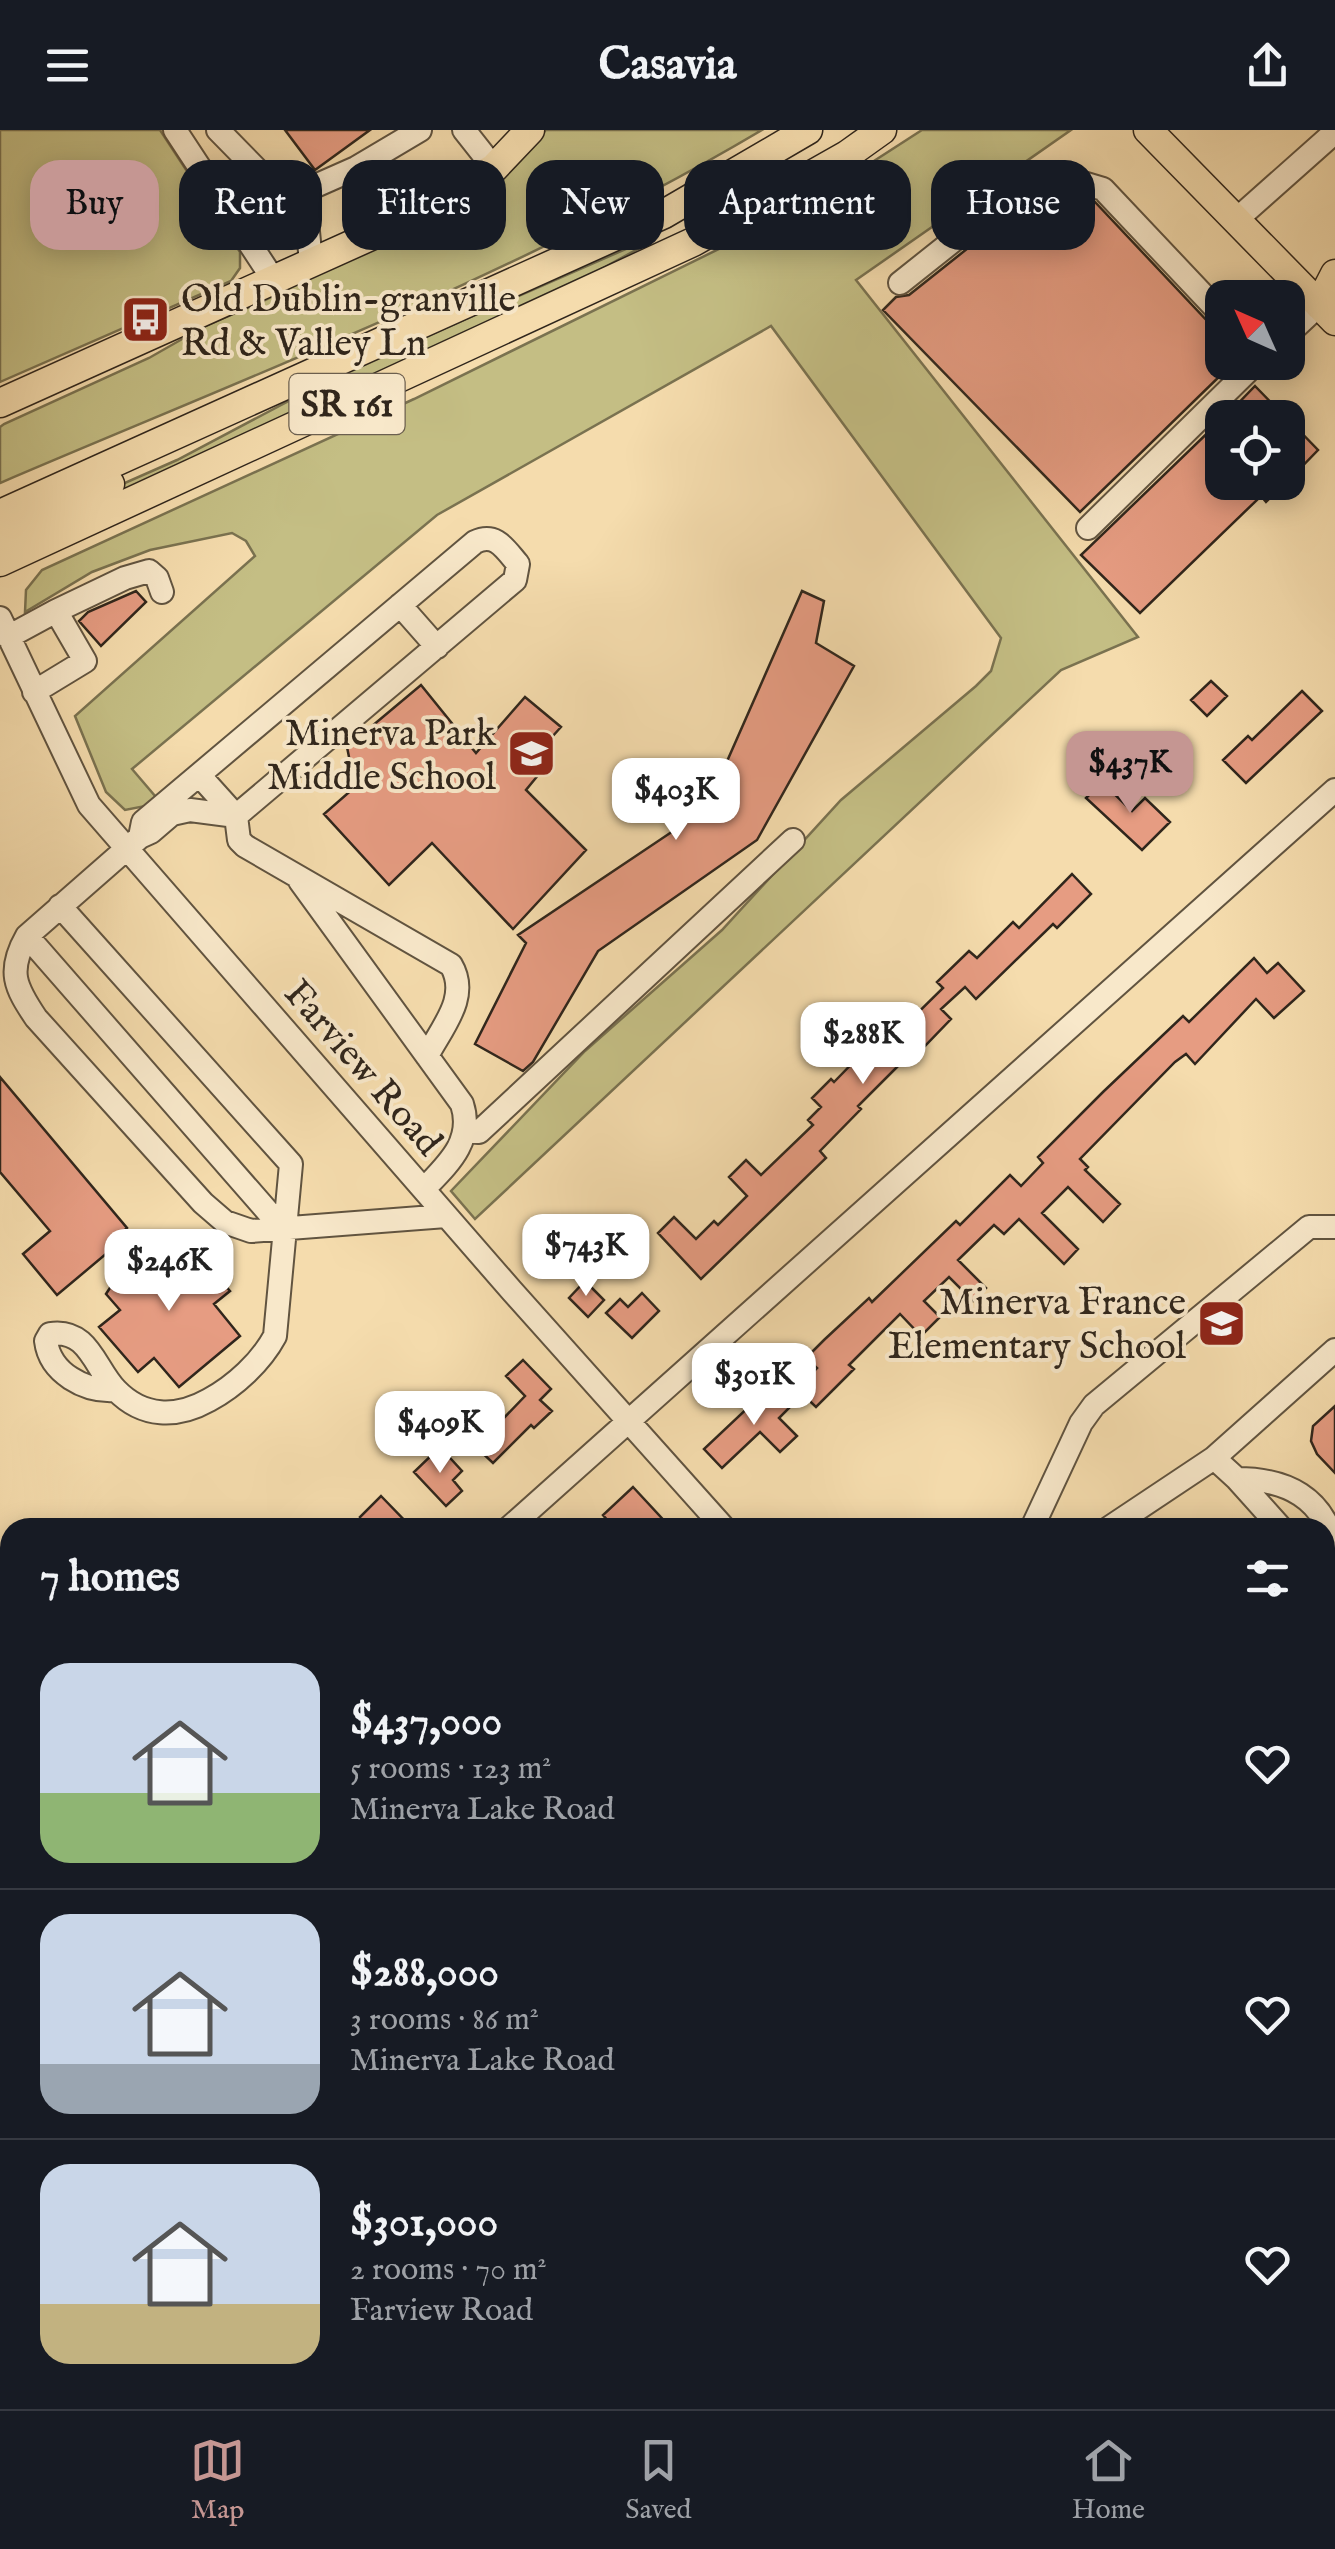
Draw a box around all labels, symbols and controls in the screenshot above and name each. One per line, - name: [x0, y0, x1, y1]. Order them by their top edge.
- text: Casavia: [599, 37, 736, 94]
- icon: menu: [40, 38, 95, 93]
- icon: share: [1240, 38, 1295, 93]
- chip: Buy: [30, 160, 159, 250]
- chip: Rent: [179, 160, 322, 250]
- chip: Filters: [342, 160, 506, 250]
- chip: New: [526, 160, 664, 250]
- chip: Apartment: [684, 160, 911, 250]
- chip: House: [931, 160, 1095, 250]
- place label: Old Dublin-granville Rd & Valley Ln: [181, 277, 516, 369]
- north arrow: [1205, 280, 1305, 380]
- map controls: [1205, 280, 1305, 500]
- bus stop icon: Old Dublin-granville Rd & Valley Ln: [120, 294, 172, 346]
- road number: SR 161: [290, 374, 404, 434]
- button: locate: [1205, 400, 1305, 500]
- place label: Minerva Park Middle School: [267, 711, 497, 803]
- school or university icon: Minerva Park Middle School: [505, 728, 557, 780]
- pin: $437K: [1060, 731, 1200, 816]
- text: $437K: [1088, 743, 1172, 784]
- pin: $403K: [606, 758, 746, 843]
- text: $403K: [634, 770, 718, 811]
- street label: Farview Road: [272, 971, 452, 1167]
- pin: $288K: [793, 1002, 933, 1087]
- text: $288K: [823, 1014, 903, 1055]
- pin: $743K: [516, 1214, 656, 1299]
- text: $743K: [544, 1226, 628, 1267]
- pin: $246K: [99, 1229, 239, 1314]
- text: $246K: [126, 1241, 212, 1282]
- place label: Minerva France Elementary School: [888, 1280, 1187, 1372]
- school or university icon: Minerva France Elementary School: [1195, 1297, 1247, 1349]
- pin: $301K: [684, 1343, 824, 1428]
- text: $301K: [714, 1355, 794, 1396]
- pin: $409K: [370, 1391, 510, 1476]
- text: $409K: [397, 1403, 483, 1444]
- icon: filters: [1240, 1551, 1295, 1606]
- text: 7 homes: [40, 1552, 180, 1605]
- text: $437,000: [350, 1696, 502, 1749]
- icon: home: [120, 1703, 240, 1823]
- icon: heart: [1240, 1736, 1295, 1791]
- text: 5 rooms · 123 m²: [350, 1749, 551, 1790]
- text: Minerva Lake Road: [350, 1790, 615, 1831]
- text: $288,000: [350, 1947, 499, 2000]
- icon: home: [120, 1954, 240, 2074]
- icon: heart: [1240, 1987, 1295, 2042]
- text: 3 rooms · 86 m²: [350, 2000, 539, 2041]
- text: Minerva Lake Road: [350, 2041, 615, 2082]
- text: $301,000: [350, 2197, 498, 2250]
- icon: home: [120, 2204, 240, 2324]
- icon: heart: [1240, 2237, 1295, 2292]
- text: 2 rooms · 70 m²: [350, 2250, 547, 2291]
- text: Farview Road: [350, 2291, 533, 2332]
- tab: Map: [190, 2433, 245, 2528]
- tab: Saved: [625, 2433, 692, 2528]
- tab: Home: [1072, 2433, 1145, 2528]

